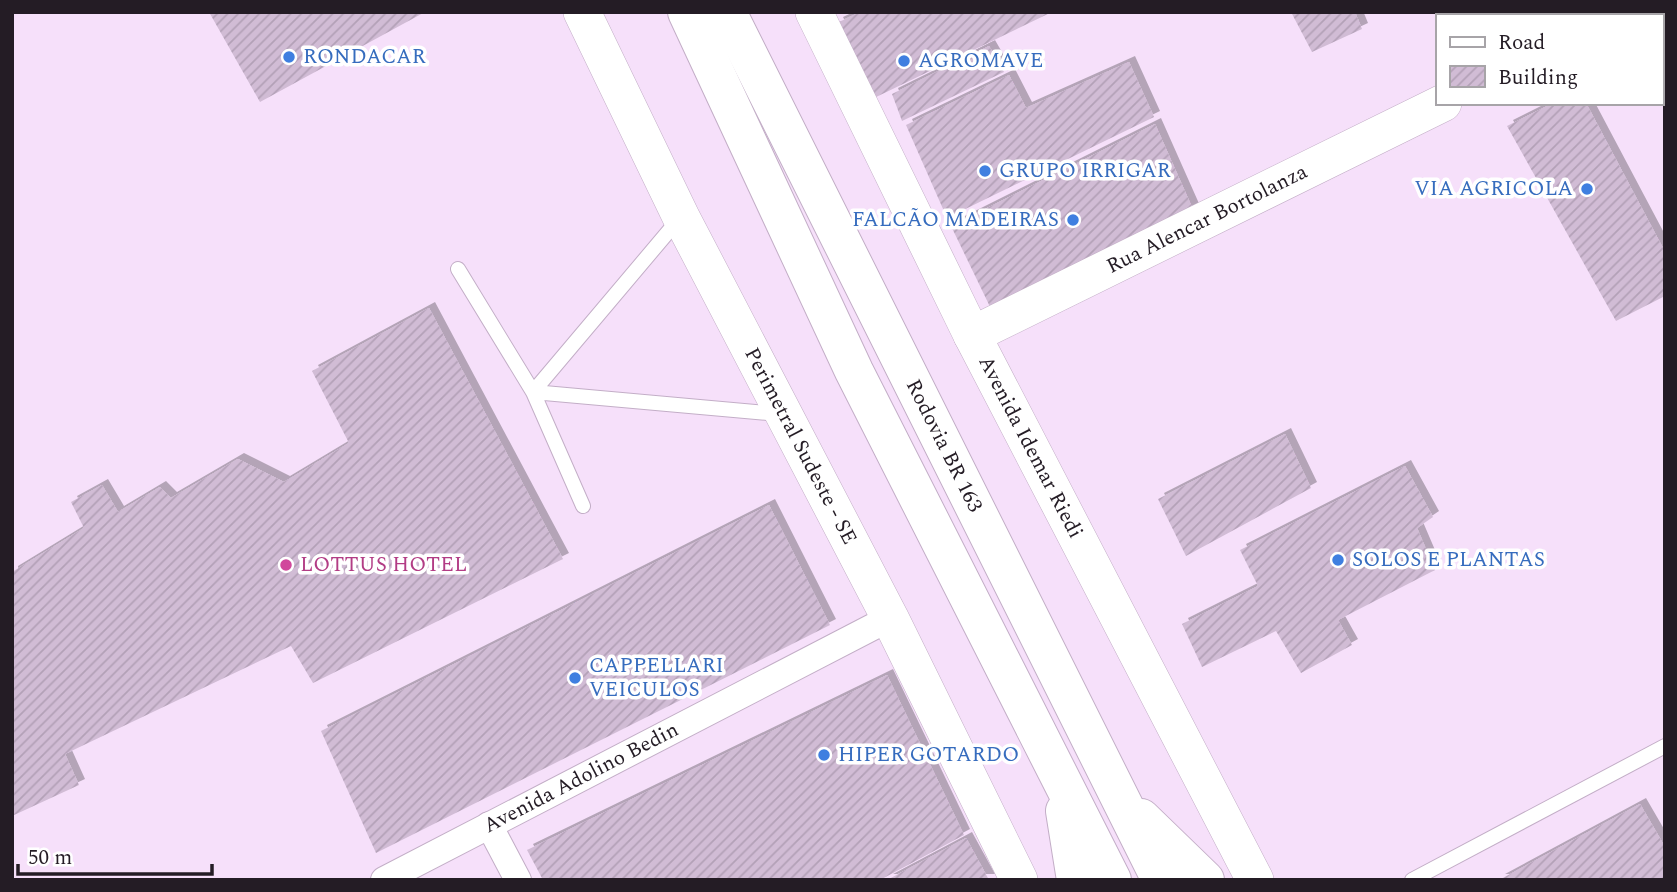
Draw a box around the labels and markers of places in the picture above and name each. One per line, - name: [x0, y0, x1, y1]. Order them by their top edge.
- place label: RONDACAR: [303, 41, 426, 73]
- place label: AGROMAVE: [918, 45, 1043, 77]
- marker: RONDACAR: [281, 49, 297, 65]
- marker: AGROMAVE: [896, 53, 912, 69]
- place label: GRUPO IRRIGAR: [999, 155, 1171, 187]
- marker: GRUPO IRRIGAR: [977, 163, 993, 179]
- place label: VIA AGRICOLA: [1414, 173, 1573, 205]
- marker: VIA AGRICOLA: [1579, 181, 1595, 197]
- place label: FALCÃO MADEIRAS: [852, 204, 1059, 236]
- marker: FALCÃO MADEIRAS: [1065, 212, 1081, 228]
- place label: SOLOS E PLANTAS: [1352, 544, 1545, 576]
- place label: LOTTUS HOTEL: [300, 549, 467, 581]
- marker: SOLOS E PLANTAS: [1330, 552, 1346, 568]
- marker: LOTTUS HOTEL: [278, 557, 294, 573]
- place label: CAPPELLARI VEICULOS: [589, 650, 724, 706]
- marker: CAPPELLARI VEICULOS: [567, 670, 583, 686]
- place label: HIPER GOTARDO: [838, 739, 1019, 771]
- marker: HIPER GOTARDO: [816, 747, 832, 763]

